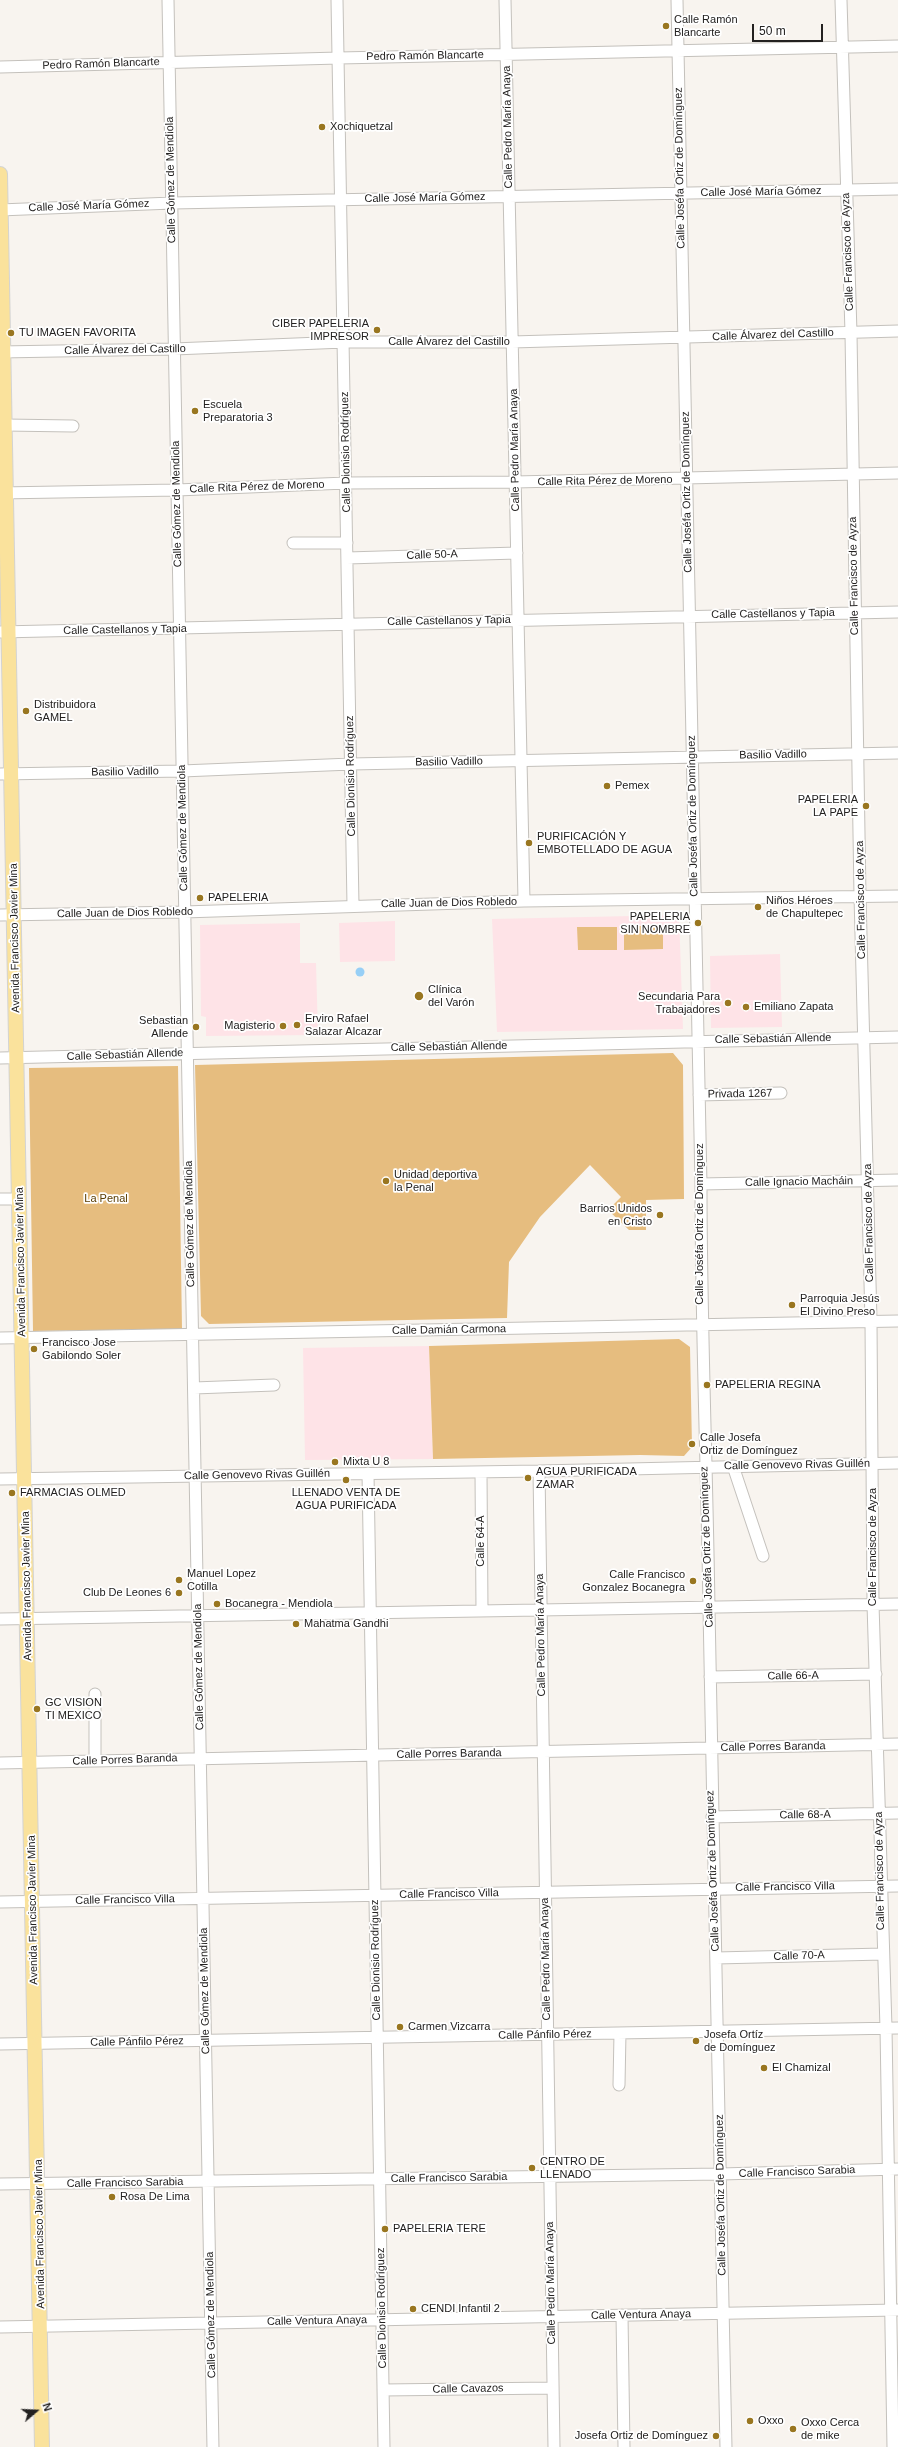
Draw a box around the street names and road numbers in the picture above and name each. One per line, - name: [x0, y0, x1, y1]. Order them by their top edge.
- street label: Pedro Ramón Blancarte: [366, 48, 484, 64]
- street label: Pedro Ramón Blancarte: [42, 55, 160, 73]
- street label: Calle Pedro María Anaya: [500, 65, 516, 189]
- street label: Calle Joséfa Ortiz de Domínguez: [672, 87, 688, 249]
- street label: Calle Gómez de Mendiola: [163, 117, 179, 243]
- street label: Calle José María Gómez: [700, 184, 822, 200]
- street label: Calle José María Gómez: [364, 190, 486, 206]
- street label: Calle Francisco de Ayza: [839, 193, 857, 311]
- street label: Calle José María Gómez: [28, 197, 150, 215]
- street label: Calle Álvarez del Castillo: [712, 326, 834, 344]
- street label: Calle Álvarez del Castillo: [388, 335, 510, 349]
- street label: Calle Álvarez del Castillo: [64, 342, 186, 358]
- street label: Calle Pedro María Anaya: [507, 388, 523, 512]
- street label: Calle Dionisio Rodríguez: [338, 391, 354, 513]
- street label: Calle Joséfa Ortiz de Domínguez: [679, 411, 695, 573]
- street label: Calle Gómez de Mendiola: [169, 441, 185, 567]
- street label: Calle Rita Pérez de Moreno: [537, 473, 673, 489]
- street label: Calle Rita Pérez de Moreno: [189, 478, 325, 496]
- street label: Calle Francisco de Ayza: [846, 517, 862, 635]
- street label: Calle 50-A: [406, 548, 458, 562]
- street label: Calle Castellanos y Tapia: [711, 606, 835, 622]
- street label: Calle Castellanos y Tapia: [387, 613, 511, 629]
- street label: Calle Castellanos y Tapia: [63, 622, 187, 638]
- street label: Calle Dionisio Rodríguez: [343, 715, 359, 837]
- street label: Calle Joséfa Ortiz de Domínguez: [685, 735, 701, 897]
- street label: Basilio Vadillo: [739, 748, 807, 762]
- street label: Basilio Vadillo: [415, 755, 483, 769]
- street label: Basilio Vadillo: [91, 765, 159, 779]
- street label: Calle Gómez de Mendiola: [175, 765, 191, 891]
- street label: Calle Francisco de Ayza: [853, 841, 869, 959]
- street label: Avenida Francisco Javier Mina: [7, 863, 23, 1013]
- street label: Calle Juan de Dios Robledo: [381, 895, 517, 911]
- street label: Calle Juan de Dios Robledo: [57, 905, 193, 921]
- street label: Calle Sebastián Allende: [714, 1031, 832, 1047]
- street label: Calle Sebastián Allende: [390, 1039, 508, 1055]
- street label: Calle Sebastián Allende: [66, 1046, 184, 1064]
- street label: Privada 1267: [707, 1087, 773, 1101]
- street label: Calle Joséfa Ortiz de Domínguez: [693, 1143, 707, 1305]
- street label: Calle Gómez de Mendiola: [182, 1161, 198, 1287]
- street label: Calle Francisco de Ayza: [861, 1164, 877, 1282]
- street label: Calle Ignacio Macháin: [745, 1174, 853, 1190]
- street label: Avenida Francisco Javier Mina: [13, 1187, 29, 1337]
- street label: Calle Damián Carmona: [392, 1322, 506, 1338]
- street label: Calle Genovevo Rivas Guillén: [724, 1457, 870, 1473]
- street label: Calle Joséfa Ortiz de Domínguez: [698, 1466, 716, 1628]
- street label: Calle Genovevo Rivas Guillén: [184, 1467, 330, 1483]
- street label: Calle Francisco de Ayza: [866, 1488, 880, 1606]
- street label: Avenida Francisco Javier Mina: [19, 1511, 35, 1661]
- street label: Calle 64-A: [474, 1515, 488, 1567]
- street label: Calle Pedro María Anaya: [533, 1573, 549, 1697]
- street label: Calle Gómez de Mendiola: [191, 1604, 207, 1730]
- street label: Calle 66-A: [767, 1669, 819, 1683]
- street label: Calle Porres Baranda: [720, 1739, 826, 1755]
- street label: Calle Porres Baranda: [396, 1746, 502, 1762]
- street label: Calle Porres Baranda: [72, 1752, 178, 1768]
- street label: Calle Joséfa Ortiz de Domínguez: [704, 1790, 722, 1952]
- street label: Calle 68-A: [779, 1808, 831, 1822]
- street label: Calle Francisco de Ayza: [872, 1812, 888, 1930]
- street label: Avenida Francisco Javier Mina: [25, 1835, 41, 1985]
- street label: Calle Francisco Villa: [735, 1880, 835, 1894]
- street label: Calle Francisco Villa: [399, 1887, 499, 1901]
- street label: Calle Francisco Villa: [75, 1893, 175, 1907]
- street label: Calle Pedro María Anaya: [538, 1897, 554, 2021]
- street label: Calle Dionisio Rodríguez: [368, 1899, 384, 2021]
- street label: Calle Gómez de Mendiola: [197, 1928, 213, 2054]
- street label: Calle 70-A: [773, 1949, 825, 1963]
- street label: Calle Pánfilo Pérez: [498, 2028, 592, 2042]
- street label: Calle Pánfilo Pérez: [90, 2035, 184, 2049]
- street label: Calle Joséfa Ortiz de Domínguez: [713, 2114, 729, 2276]
- street label: Avenida Francisco Javier Mina: [32, 2159, 48, 2309]
- street label: Calle Francisco Sarabia: [738, 2163, 856, 2181]
- street label: Calle Francisco Sarabia: [391, 2170, 507, 2186]
- street label: Calle Francisco Sarabia: [67, 2175, 183, 2191]
- street label: Calle Pedro María Anaya: [543, 2221, 559, 2345]
- street label: Calle Dionisio Rodríguez: [374, 2247, 390, 2369]
- street label: Calle Gómez de Mendiola: [203, 2252, 219, 2378]
- street label: Calle Ventura Anaya: [591, 2308, 691, 2322]
- street label: Calle Ventura Anaya: [267, 2314, 367, 2328]
- street label: Calle Cavazos: [432, 2382, 504, 2396]

